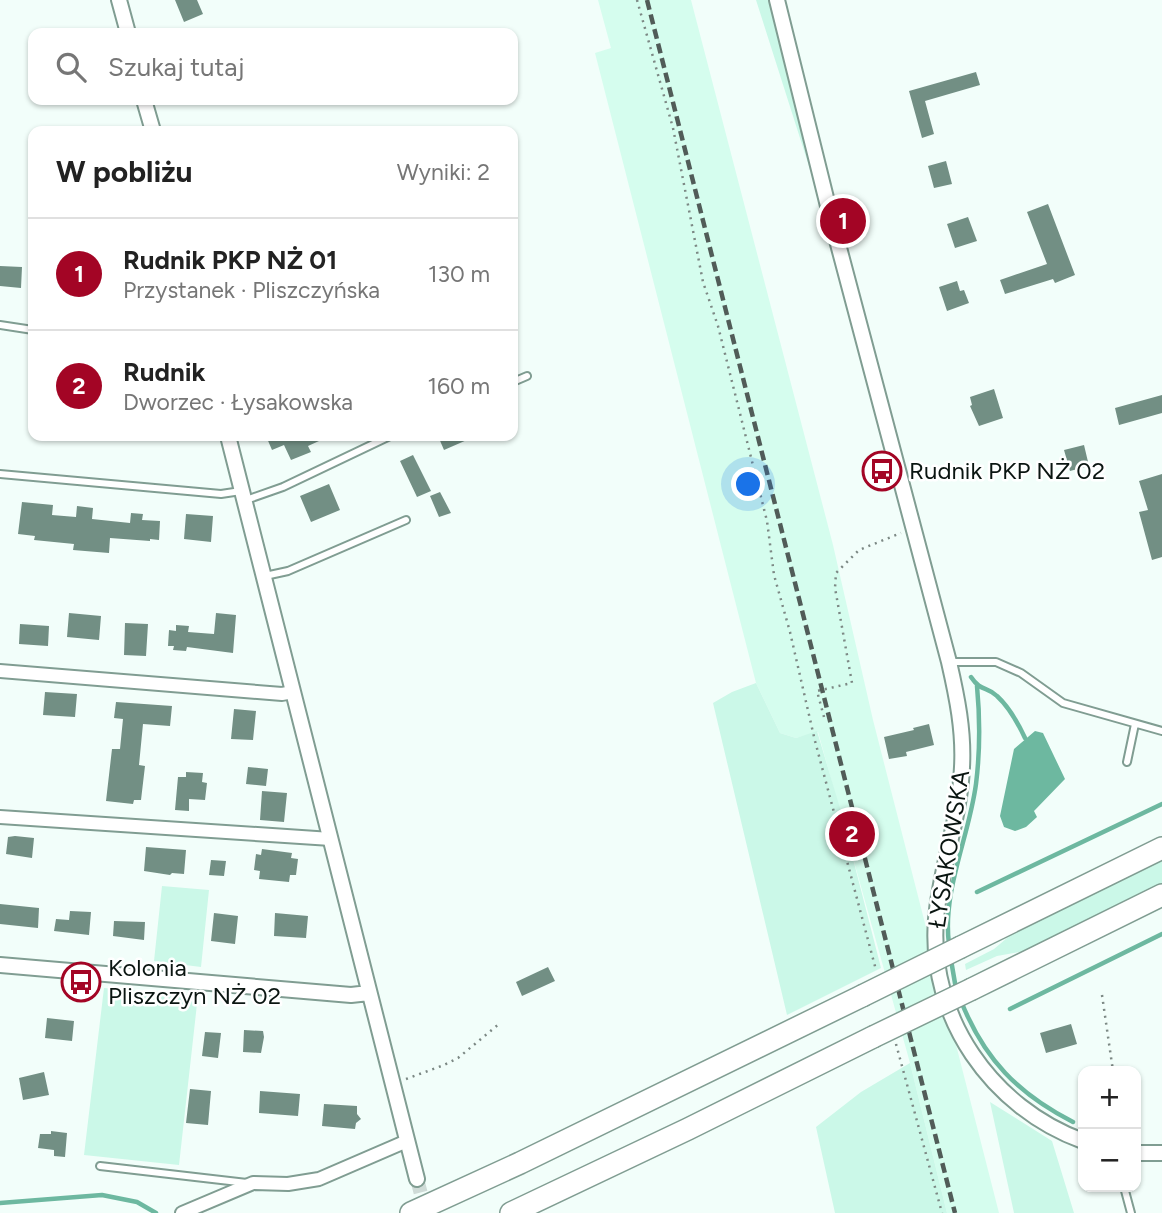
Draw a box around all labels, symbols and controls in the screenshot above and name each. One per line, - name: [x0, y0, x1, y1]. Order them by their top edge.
- search box: [28, 28, 518, 105]
- icon: search: [52, 48, 90, 86]
- text: Szukaj tutaj: [108, 51, 245, 83]
- text: W pobliżu: [56, 153, 193, 190]
- text: Wyniki: 2: [397, 158, 490, 186]
- pin: 1: [820, 195, 866, 247]
- text: Rudnik PKP NŻ 01: [123, 244, 337, 276]
- text: 1: [74, 260, 84, 288]
- text: 130 m: [428, 260, 490, 288]
- text: Przystanek · Pliszczyńska: [123, 276, 380, 304]
- text: Rudnik: [123, 356, 206, 388]
- text: 2: [72, 372, 86, 400]
- text: 160 m: [427, 372, 490, 400]
- text: Dworzec · Łysakowska: [123, 388, 353, 416]
- bus stop icon: Rudnik PKP NŻ 02: [861, 450, 903, 492]
- place label: Rudnik PKP NŻ 02: [909, 456, 1105, 485]
- your location: [731, 467, 765, 501]
- street label: ŁYSAKOWSKA: [922, 767, 975, 930]
- pin: 2: [829, 808, 875, 860]
- place label: Kolonia Pliszczyn NŻ 02: [108, 953, 281, 1010]
- bus stop icon: Kolonia Pliszczyn NŻ 02: [60, 961, 102, 1003]
- map controls: [1078, 1066, 1141, 1192]
- button: +: [1078, 1066, 1141, 1129]
- button: −: [1078, 1129, 1141, 1192]

